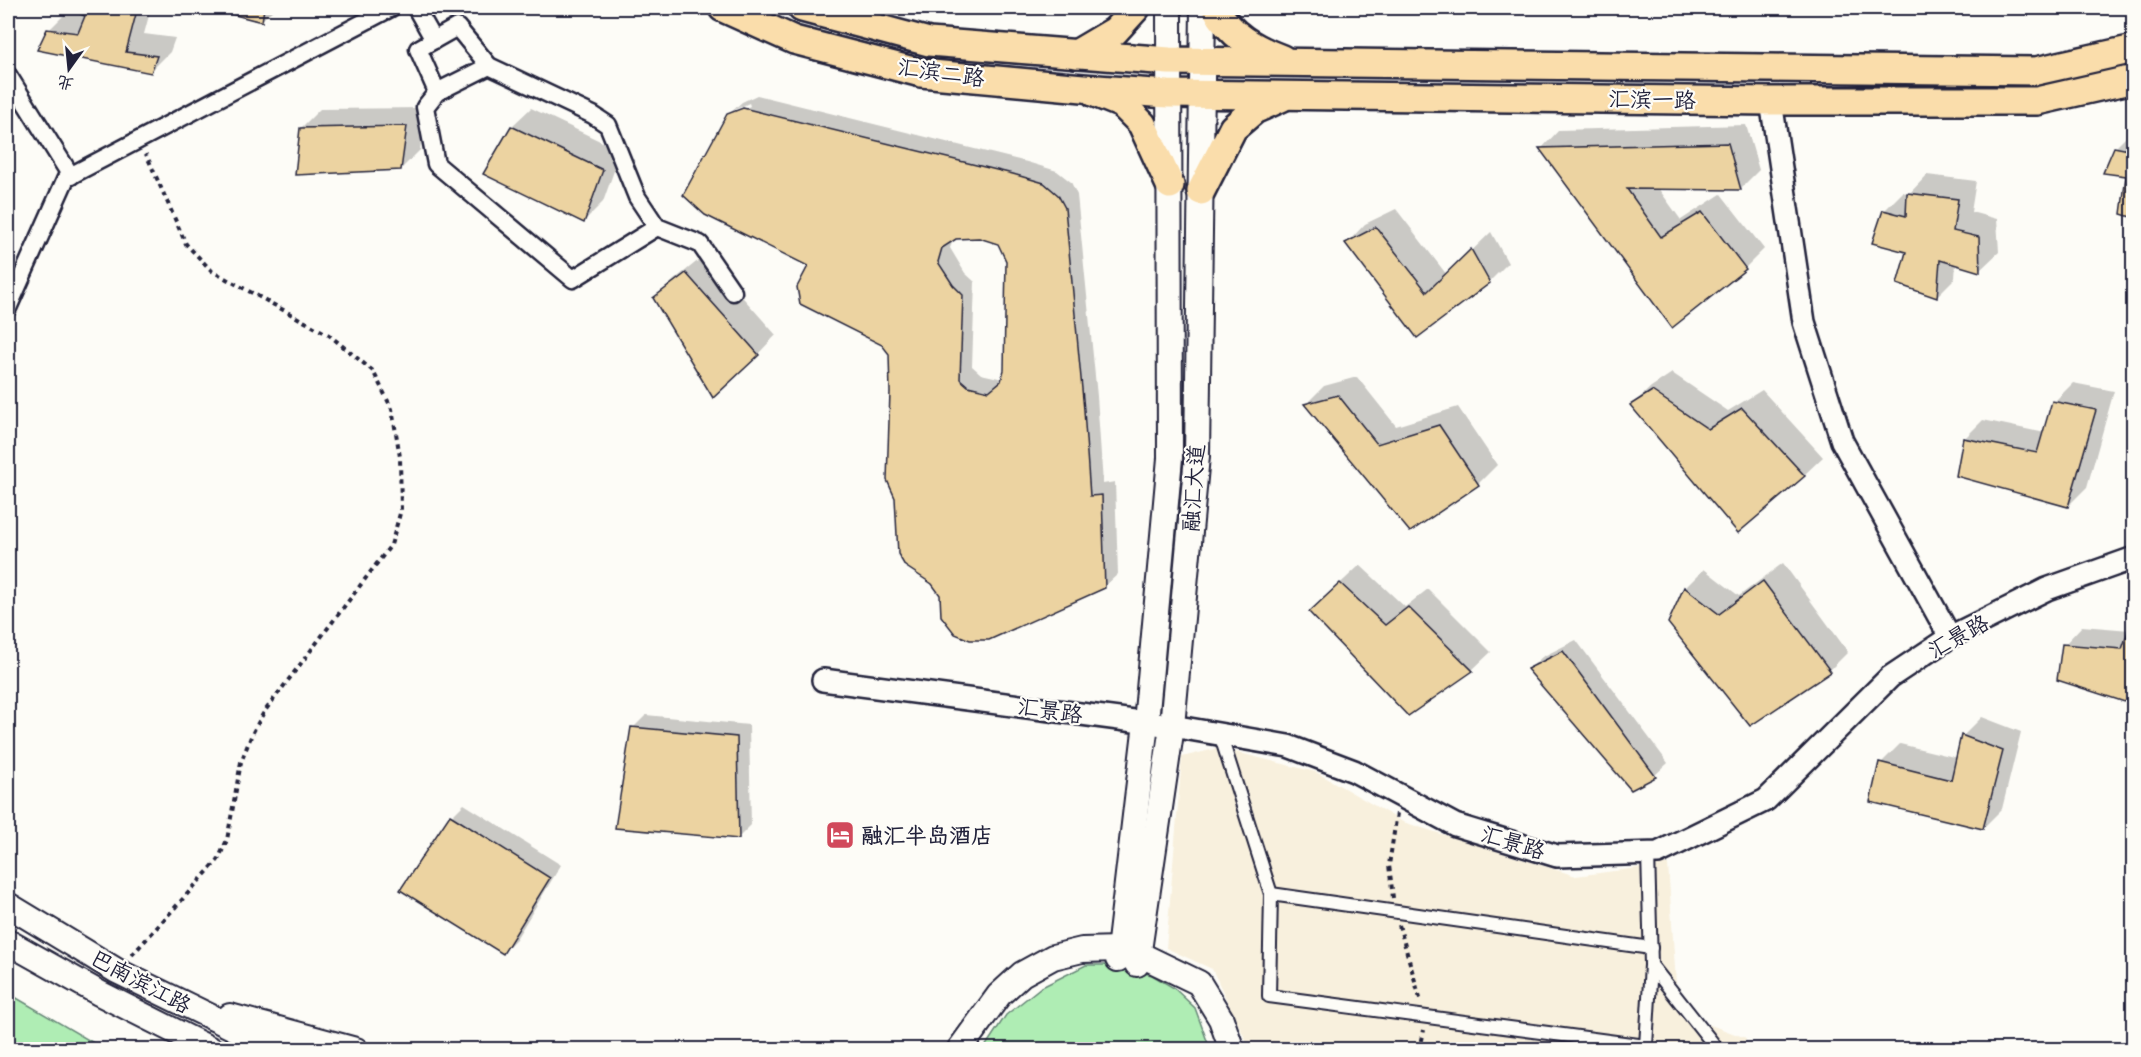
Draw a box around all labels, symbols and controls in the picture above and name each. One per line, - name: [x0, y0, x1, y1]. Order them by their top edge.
- north arrow: [39, 39, 99, 99]
- street label: 汇滨二路: [895, 52, 987, 93]
- text: 北: [55, 71, 76, 95]
- street label: 汇滨一路: [1608, 84, 1696, 115]
- street label: 融汇大道: [1176, 443, 1211, 533]
- street label: 汇景路: [1922, 608, 1994, 665]
- street label: 汇景路: [1015, 692, 1085, 729]
- hotel icon: 融汇半岛酒店: [824, 819, 856, 851]
- street label: 汇景路: [1477, 819, 1549, 866]
- place label: 融汇半岛酒店: [861, 821, 993, 850]
- street label: 巴南滨江路: [85, 943, 196, 1020]

